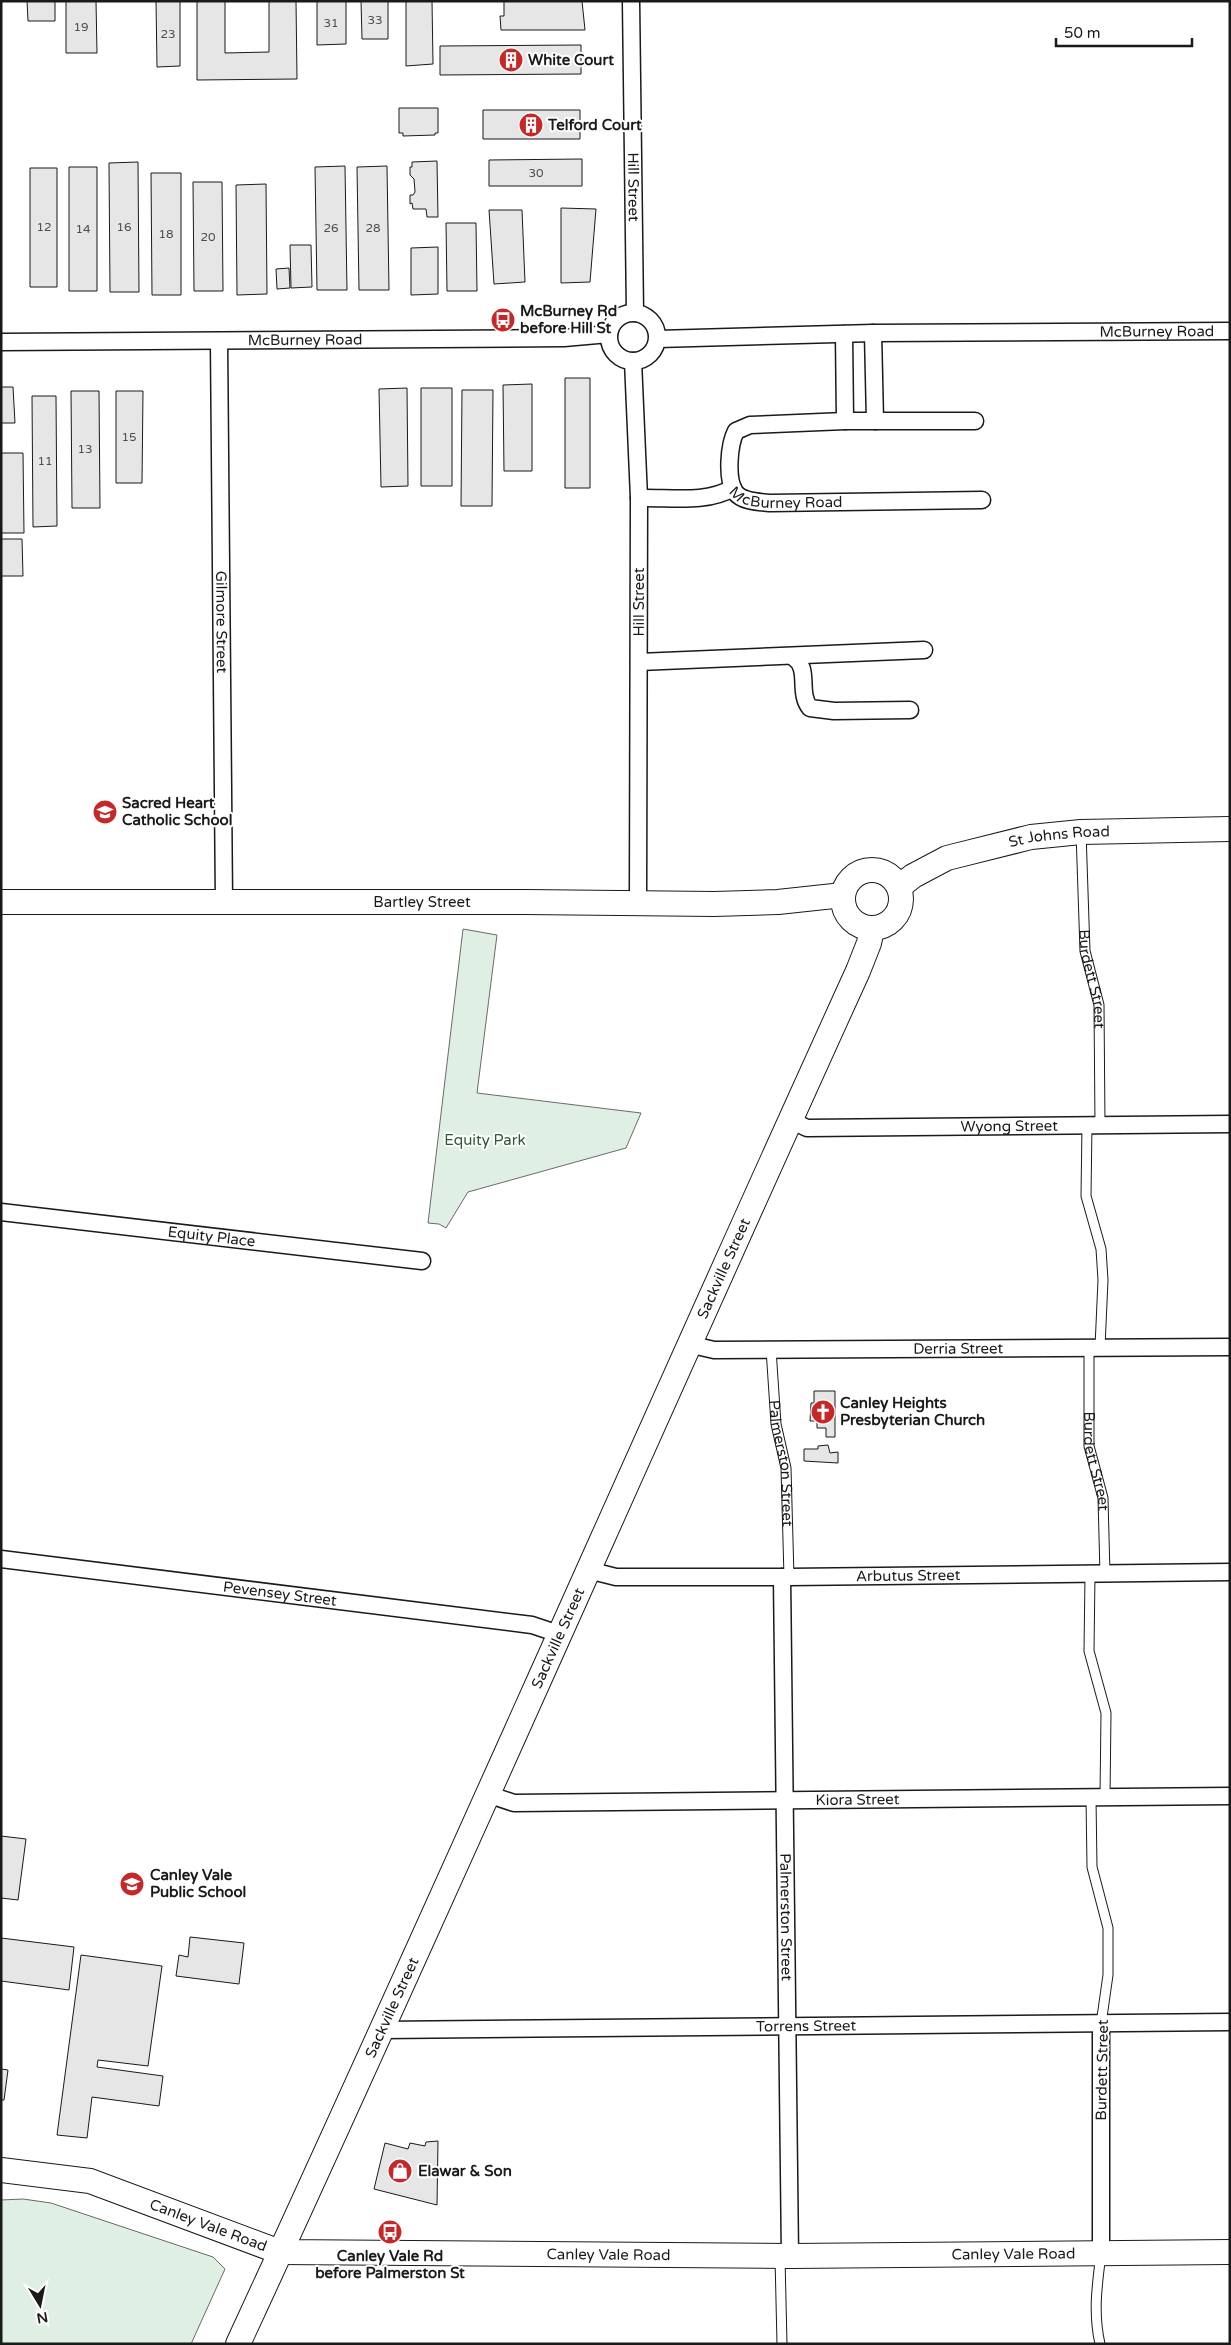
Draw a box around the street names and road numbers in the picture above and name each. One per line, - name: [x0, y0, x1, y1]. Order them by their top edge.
- street label: Hill Street: [624, 152, 643, 222]
- street label: McBurney Road: [1100, 322, 1214, 341]
- street label: McBurney Road: [248, 330, 362, 349]
- street label: McBurney Road: [725, 483, 843, 512]
- street label: Hill Street: [630, 567, 648, 637]
- street label: Gilmore Street: [212, 571, 231, 674]
- street label: St Johns Road: [1007, 822, 1110, 851]
- street label: Bartley Street: [373, 893, 471, 911]
- street label: Burdett Street: [1075, 929, 1108, 1029]
- street label: Wyong Street: [960, 1117, 1058, 1136]
- street label: Sackville Street: [693, 1215, 754, 1322]
- street label: Equity Place: [167, 1222, 256, 1251]
- street label: Derria Street: [913, 1339, 1004, 1358]
- street label: Palmerston Street: [765, 1399, 797, 1527]
- street label: Burdett Street: [1080, 1411, 1112, 1511]
- street label: Arbutus Street: [856, 1566, 961, 1585]
- street label: Pevensey Street: [222, 1578, 338, 1610]
- street label: Sackville Street: [528, 1585, 588, 1691]
- street label: Kiora Street: [815, 1790, 900, 1809]
- street label: Palmerston Street: [776, 1853, 796, 1981]
- street label: Sackville Street: [361, 1954, 423, 2061]
- street label: Torrens Street: [756, 2017, 856, 2035]
- street label: Burdett Street: [1092, 2019, 1112, 2121]
- street label: Canley Vale Road: [147, 2195, 270, 2255]
- street label: Canley Vale Road: [951, 2244, 1076, 2264]
- street label: Canley Vale Road: [546, 2245, 671, 2264]

